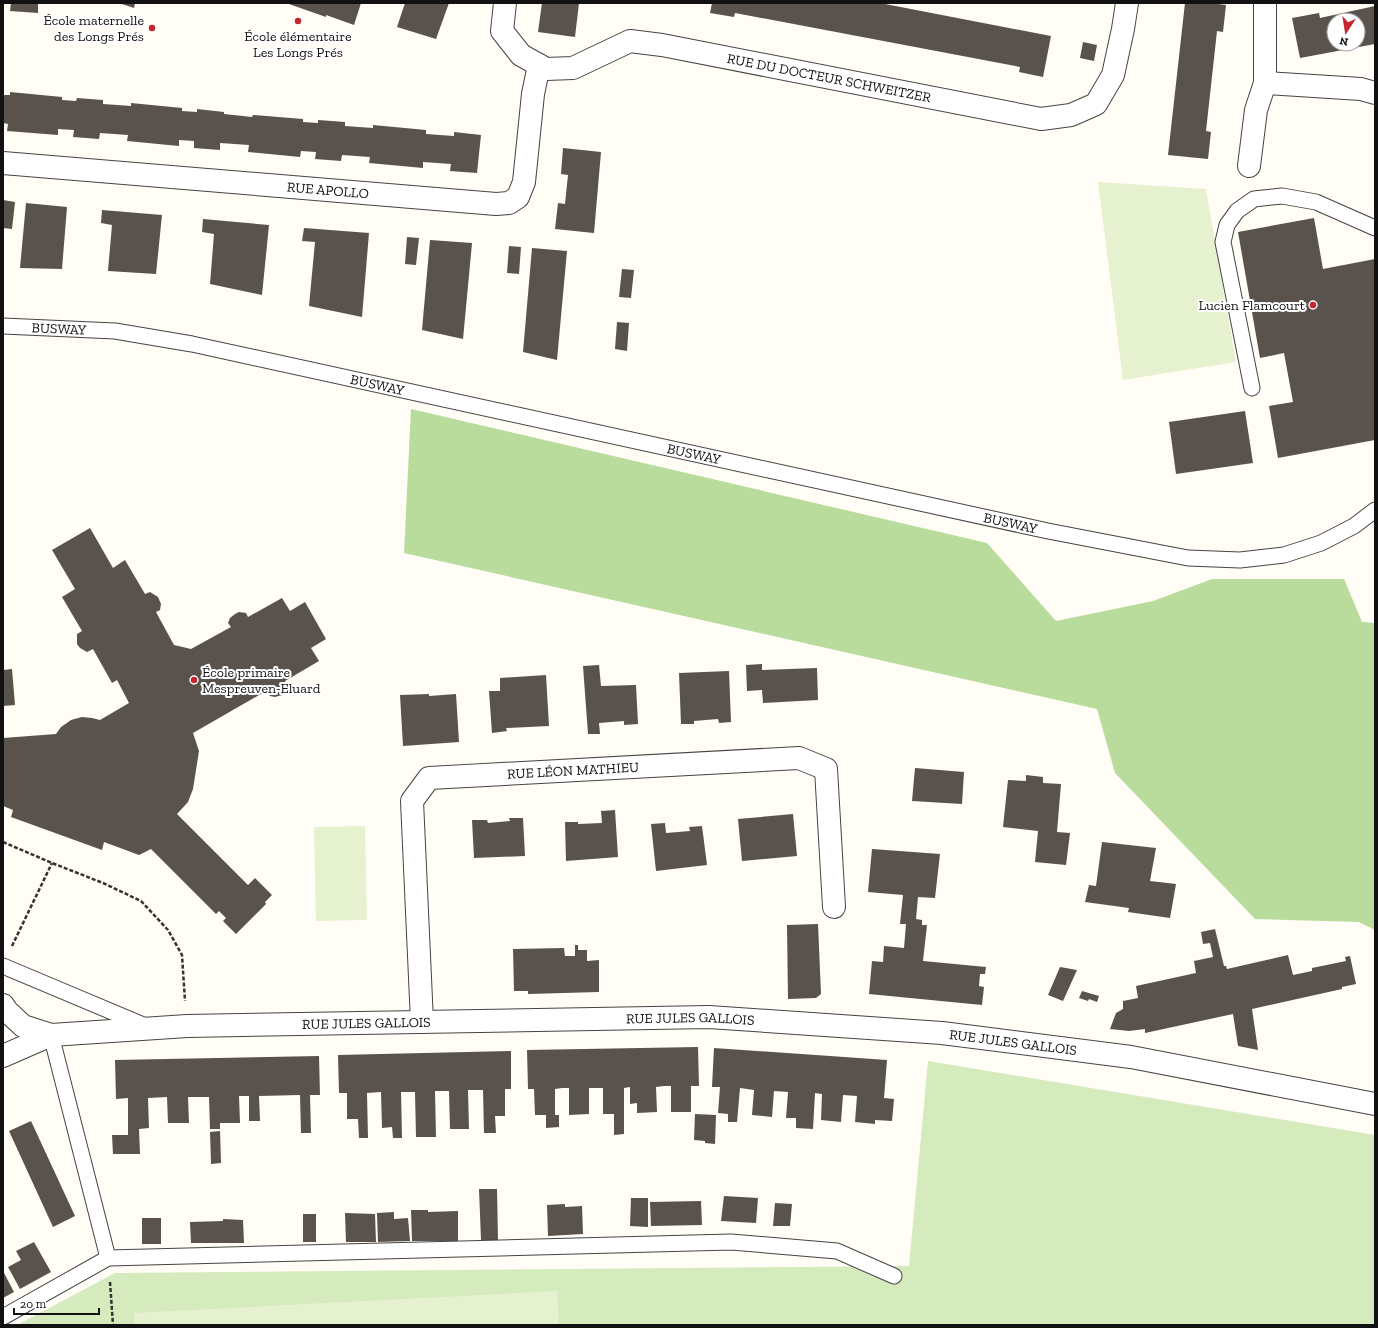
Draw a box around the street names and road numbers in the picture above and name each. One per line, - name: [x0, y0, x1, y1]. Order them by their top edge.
- street label: RUE DU DOCTEUR SCHWEITZER: [726, 50, 933, 106]
- street label: RUE APOLLO: [286, 179, 369, 202]
- street label: BUSWAY: [31, 319, 87, 339]
- street label: BUSWAY: [349, 371, 406, 399]
- street label: BUSWAY: [665, 440, 723, 468]
- street label: BUSWAY: [982, 509, 1039, 538]
- street label: RUE LÉON MATHIEU: [507, 759, 639, 783]
- street label: RUE JULES GALLOIS: [626, 1009, 755, 1029]
- street label: RUE JULES GALLOIS: [302, 1014, 431, 1033]
- street label: RUE JULES GALLOIS: [948, 1026, 1078, 1059]

